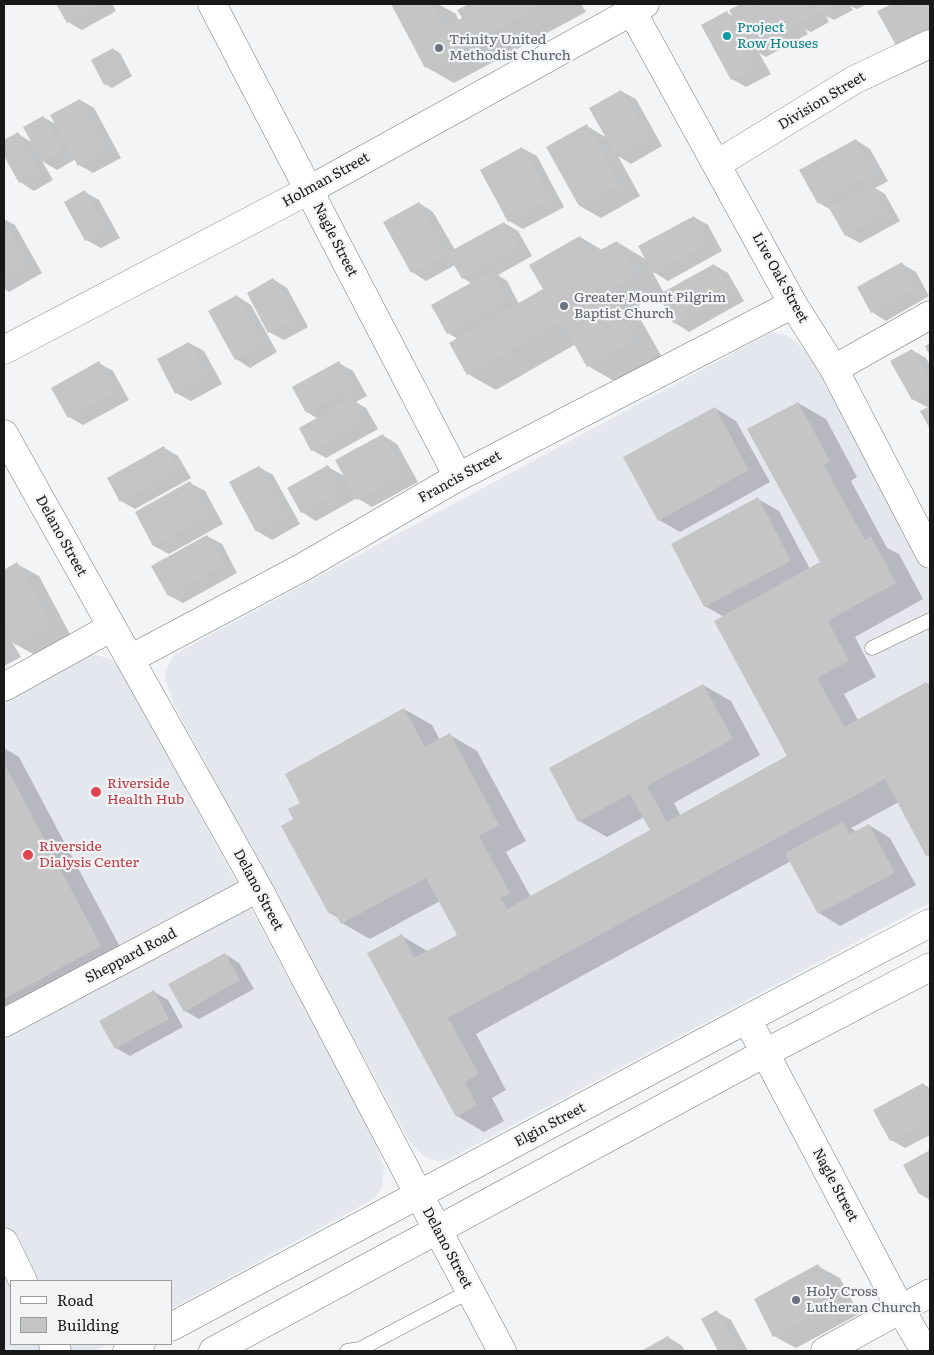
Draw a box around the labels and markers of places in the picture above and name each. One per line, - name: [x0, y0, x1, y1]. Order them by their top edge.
- place label: Project Row Houses: [737, 20, 818, 52]
- marker: Project Row Houses: [721, 30, 733, 42]
- place label: Trinity United Methodist Church: [449, 32, 571, 64]
- marker: Trinity United Methodist Church: [433, 42, 445, 54]
- place label: Greater Mount Pilgrim Baptist Church: [574, 290, 726, 322]
- marker: Greater Mount Pilgrim Baptist Church: [558, 300, 570, 312]
- place label: Riverside Health Hub: [107, 776, 184, 809]
- marker: Riverside Health Hub: [89, 785, 103, 799]
- place label: Riverside Dialysis Center: [39, 839, 139, 872]
- marker: Riverside Dialysis Center: [21, 848, 35, 862]
- place label: Holy Cross Lutheran Church: [806, 1284, 921, 1316]
- marker: Holy Cross Lutheran Church: [790, 1294, 802, 1306]

